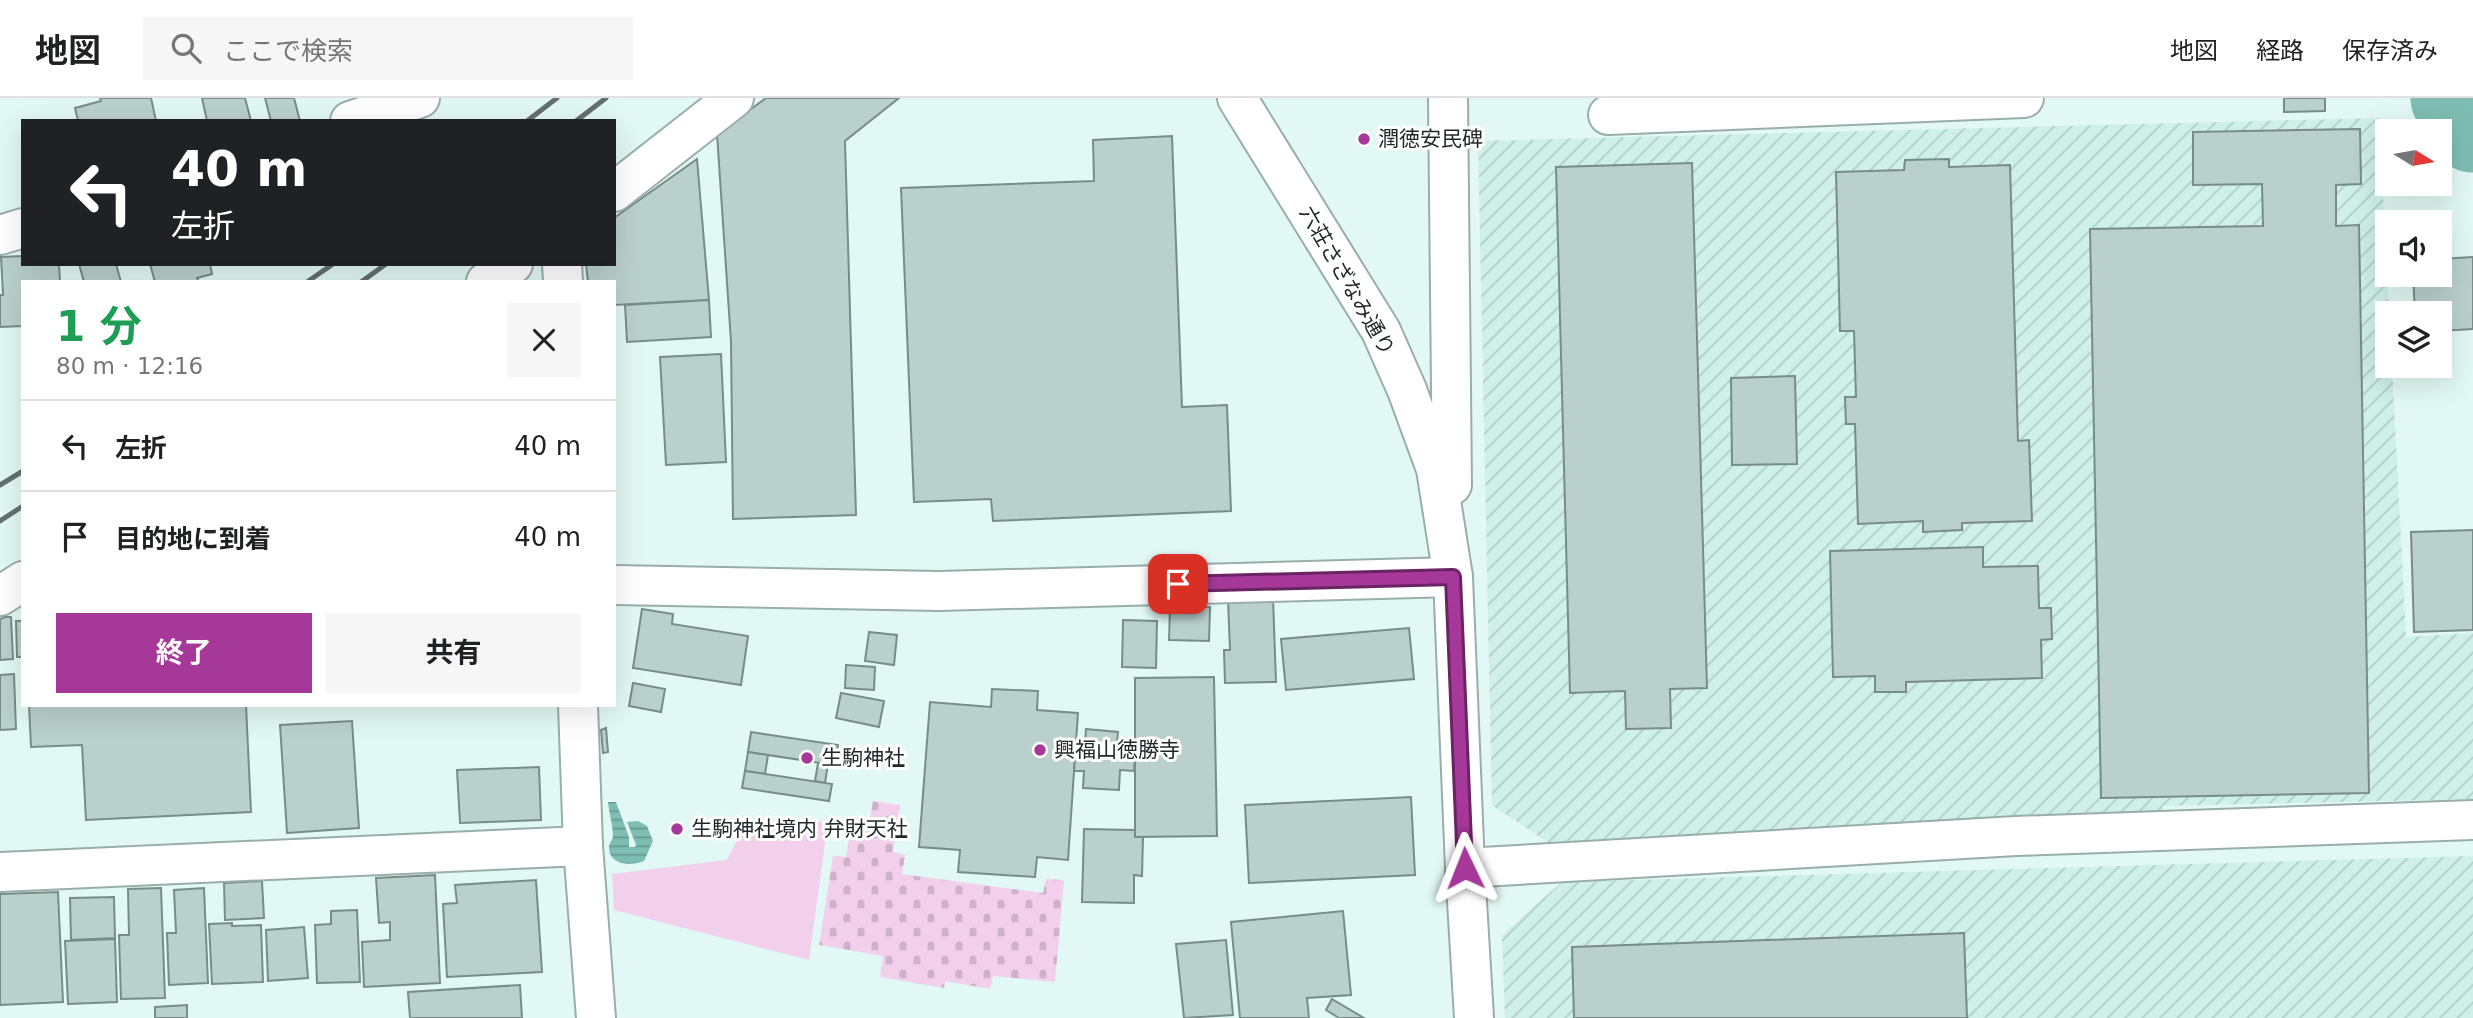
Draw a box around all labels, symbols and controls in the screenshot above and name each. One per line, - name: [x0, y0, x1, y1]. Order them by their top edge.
- search box: [143, 17, 633, 80]
- icon: search: [167, 29, 205, 67]
- text: 地図: [35, 31, 101, 70]
- text: ここで検索: [223, 36, 353, 66]
- text: 地図: [2170, 37, 2218, 65]
- text: 経路: [2256, 37, 2304, 65]
- text: 保存済み: [2342, 37, 2438, 65]
- north arrow: [2375, 119, 2452, 196]
- map controls: [2375, 119, 2452, 378]
- place label: 潤徳安民碑: [1378, 127, 1483, 151]
- marker: 潤徳安民碑: [1356, 131, 1372, 147]
- text: 40 m: [171, 141, 307, 198]
- icon: left: [56, 147, 147, 238]
- street label: 六荘さざなみ通り: [1295, 202, 1399, 360]
- text: 左折: [171, 207, 235, 245]
- button: sound: [2375, 210, 2452, 287]
- button: layers: [2375, 301, 2452, 378]
- text: 1 分: [56, 302, 142, 351]
- button: close: [507, 303, 581, 377]
- text: 80 m · 12:16: [56, 353, 203, 379]
- icon: left: [56, 427, 94, 465]
- text: 40 m: [514, 431, 581, 461]
- text: 左折: [115, 433, 167, 463]
- icon: arrive: [56, 518, 94, 556]
- text: 40 m: [514, 522, 581, 552]
- text: 目的地に到着: [115, 524, 271, 554]
- pin: [1148, 554, 1208, 614]
- icon: arrive: [1159, 565, 1197, 603]
- button: 終了: [56, 613, 312, 693]
- button: 共有: [326, 613, 581, 693]
- place label: 興福山徳勝寺: [1054, 738, 1180, 762]
- marker: 興福山徳勝寺: [1032, 742, 1048, 758]
- place label: 生駒神社: [821, 746, 905, 770]
- marker: 生駒神社: [799, 750, 815, 766]
- place label: 生駒神社境内 弁財天社: [691, 817, 908, 841]
- marker: 生駒神社境内 弁財天社: [669, 821, 685, 837]
- position arrow: [1428, 831, 1502, 905]

